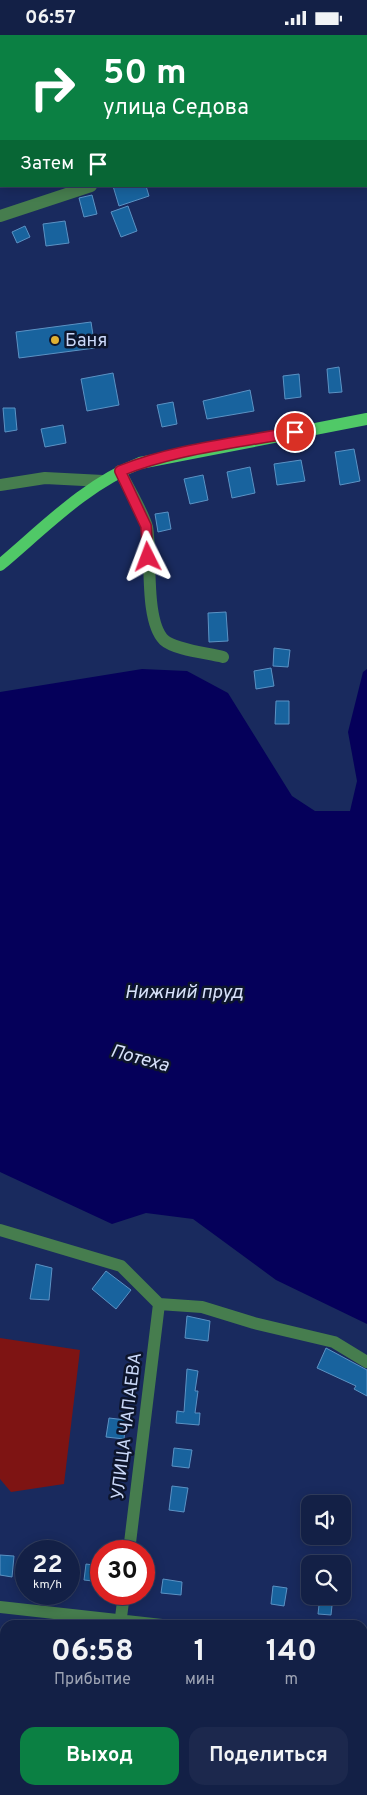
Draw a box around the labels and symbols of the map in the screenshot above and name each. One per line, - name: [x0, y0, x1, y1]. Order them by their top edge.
- place label: Баня: [65, 330, 107, 353]
- marker: Баня: [49, 334, 61, 346]
- pin: [274, 411, 316, 453]
- position arrow: [121, 530, 173, 582]
- water label: Нижний пруд: [125, 981, 243, 1005]
- water label: Потеха: [108, 1040, 172, 1078]
- street label: УЛИЦА ЧАПАЕВА: [107, 1351, 148, 1501]
- speed limit sign: 30: [90, 1540, 155, 1605]

